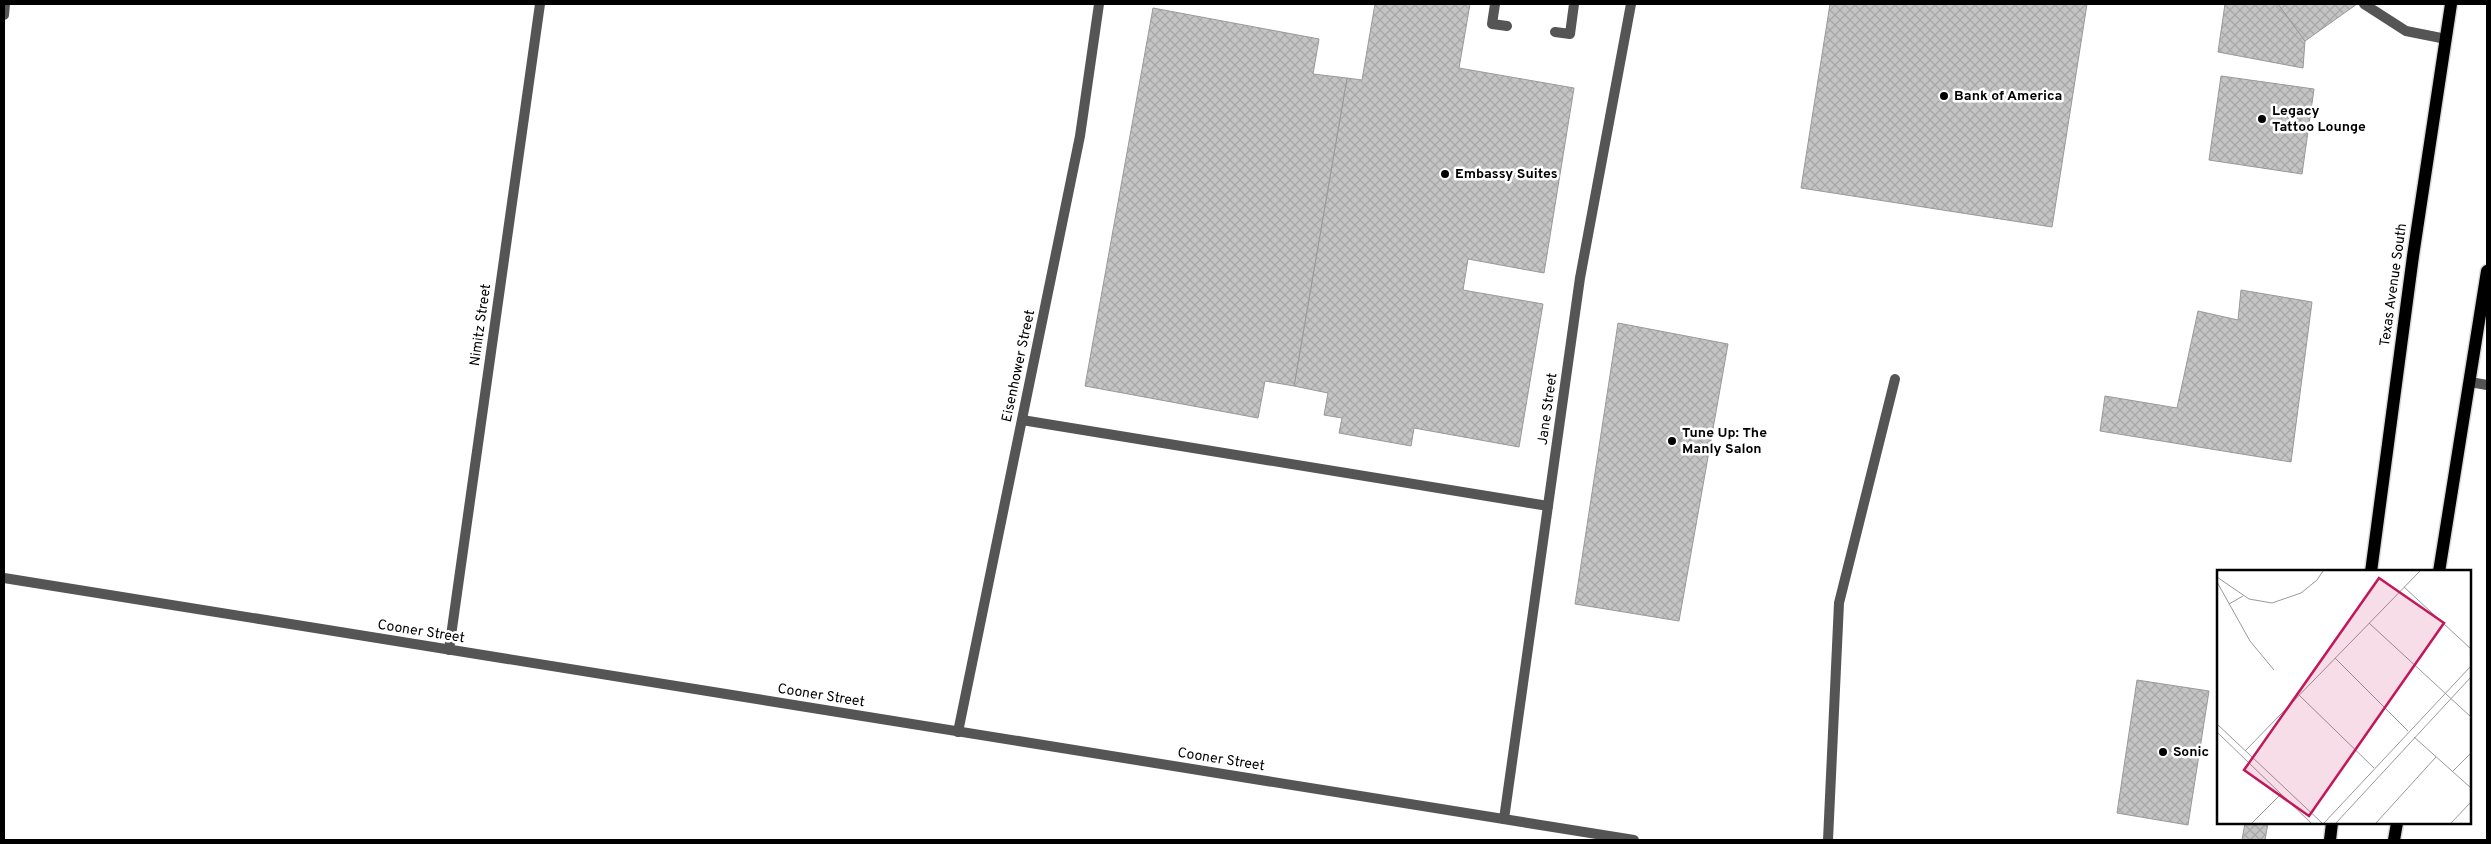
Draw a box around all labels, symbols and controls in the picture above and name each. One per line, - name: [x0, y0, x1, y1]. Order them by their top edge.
- place label: Bank of America: [1954, 88, 2062, 105]
- marker: Bank of America: [1938, 90, 1950, 102]
- place label: Legacy Tattoo Lounge: [2272, 103, 2366, 136]
- marker: Legacy Tattoo Lounge: [2256, 113, 2268, 125]
- place label: Embassy Suites: [1455, 166, 1558, 183]
- marker: Embassy Suites: [1439, 168, 1451, 180]
- street label: Texas Avenue South: [2377, 222, 2411, 348]
- street label: Nimitz Street: [467, 283, 495, 367]
- street label: Eisenhower Street: [999, 308, 1039, 424]
- street label: Jane Street: [1535, 372, 1561, 446]
- place label: Tune Up: The Manly Salon: [1682, 425, 1767, 458]
- marker: Tune Up: The Manly Salon: [1666, 435, 1678, 447]
- inset map: [2217, 570, 2471, 824]
- street label: Cooner Street: [376, 617, 466, 647]
- street label: Cooner Street: [776, 681, 866, 711]
- place label: Sonic: [2173, 744, 2209, 761]
- street label: Cooner Street: [1176, 745, 1266, 775]
- marker: Sonic: [2157, 746, 2169, 758]

